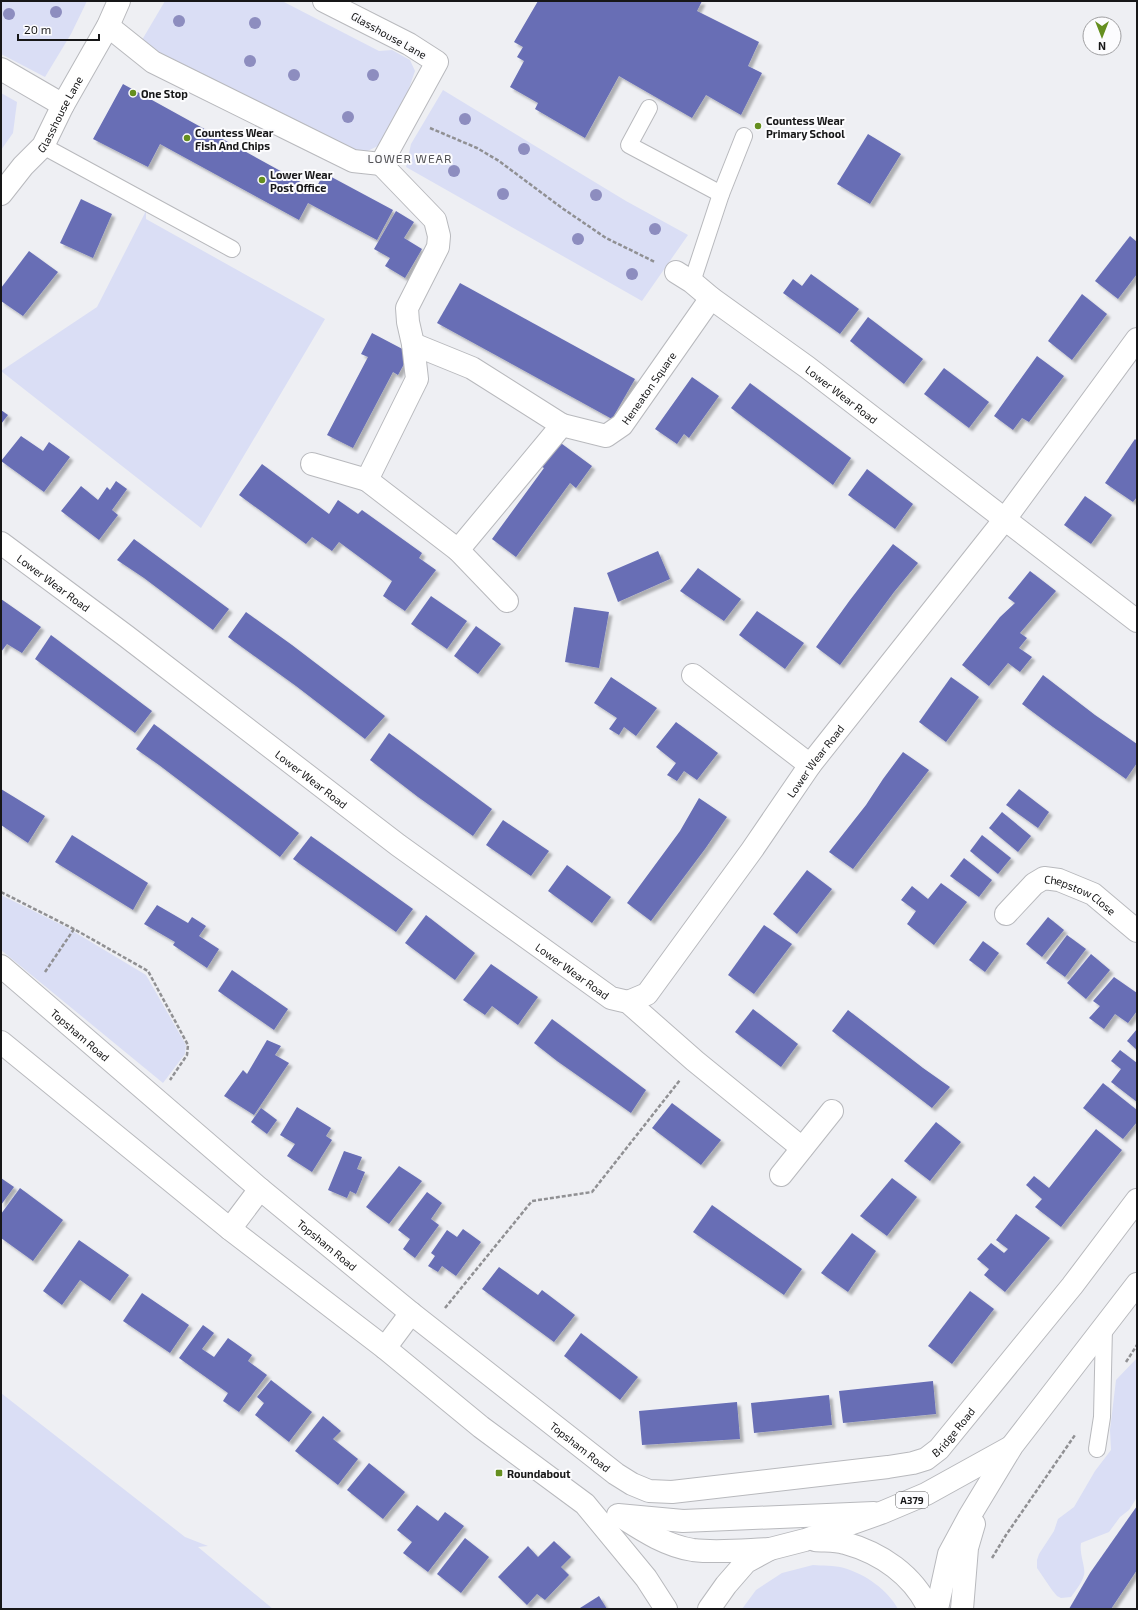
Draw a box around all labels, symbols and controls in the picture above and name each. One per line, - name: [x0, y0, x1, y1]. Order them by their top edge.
- street label: Glasshouse Lane: [349, 9, 429, 61]
- scale bar: [18, 16, 99, 42]
- north arrow: [1082, 16, 1122, 56]
- text: 20 m: [24, 22, 51, 36]
- text: N: [1098, 40, 1106, 53]
- street label: Glasshouse Lane: [34, 73, 85, 155]
- place label: One Stop: [141, 87, 188, 100]
- marker: One Stop: [128, 88, 138, 98]
- place label: Countess Wear Primary School: [766, 114, 845, 141]
- marker: Countess Wear Primary School: [753, 121, 763, 131]
- place label: Countess Wear Fish And Chips: [195, 126, 274, 152]
- marker: Countess Wear Fish And Chips: [182, 133, 192, 143]
- district label: LOWER WEAR: [367, 151, 453, 165]
- place label: Lower Wear Post Office: [270, 168, 333, 194]
- marker: Lower Wear Post Office: [257, 175, 267, 185]
- street label: Heneaton Square: [618, 349, 678, 427]
- street label: Lower Wear Road: [803, 362, 881, 426]
- street label: Lower Wear Road: [15, 551, 93, 614]
- street label: Lower Wear Road: [783, 722, 846, 800]
- street label: Lower Wear Road: [273, 747, 350, 811]
- street label: Chepstow Close: [1044, 872, 1119, 917]
- street label: Lower Wear Road: [533, 940, 612, 1001]
- street label: Topsham Road: [49, 1006, 113, 1063]
- street label: Topsham Road: [295, 1216, 360, 1273]
- street label: Bridge Road: [929, 1404, 977, 1459]
- street label: Topsham Road: [548, 1419, 614, 1474]
- place label: Roundabout: [507, 1467, 571, 1480]
- marker: Roundabout: [494, 1468, 504, 1478]
- road number: A379: [896, 1492, 928, 1508]

